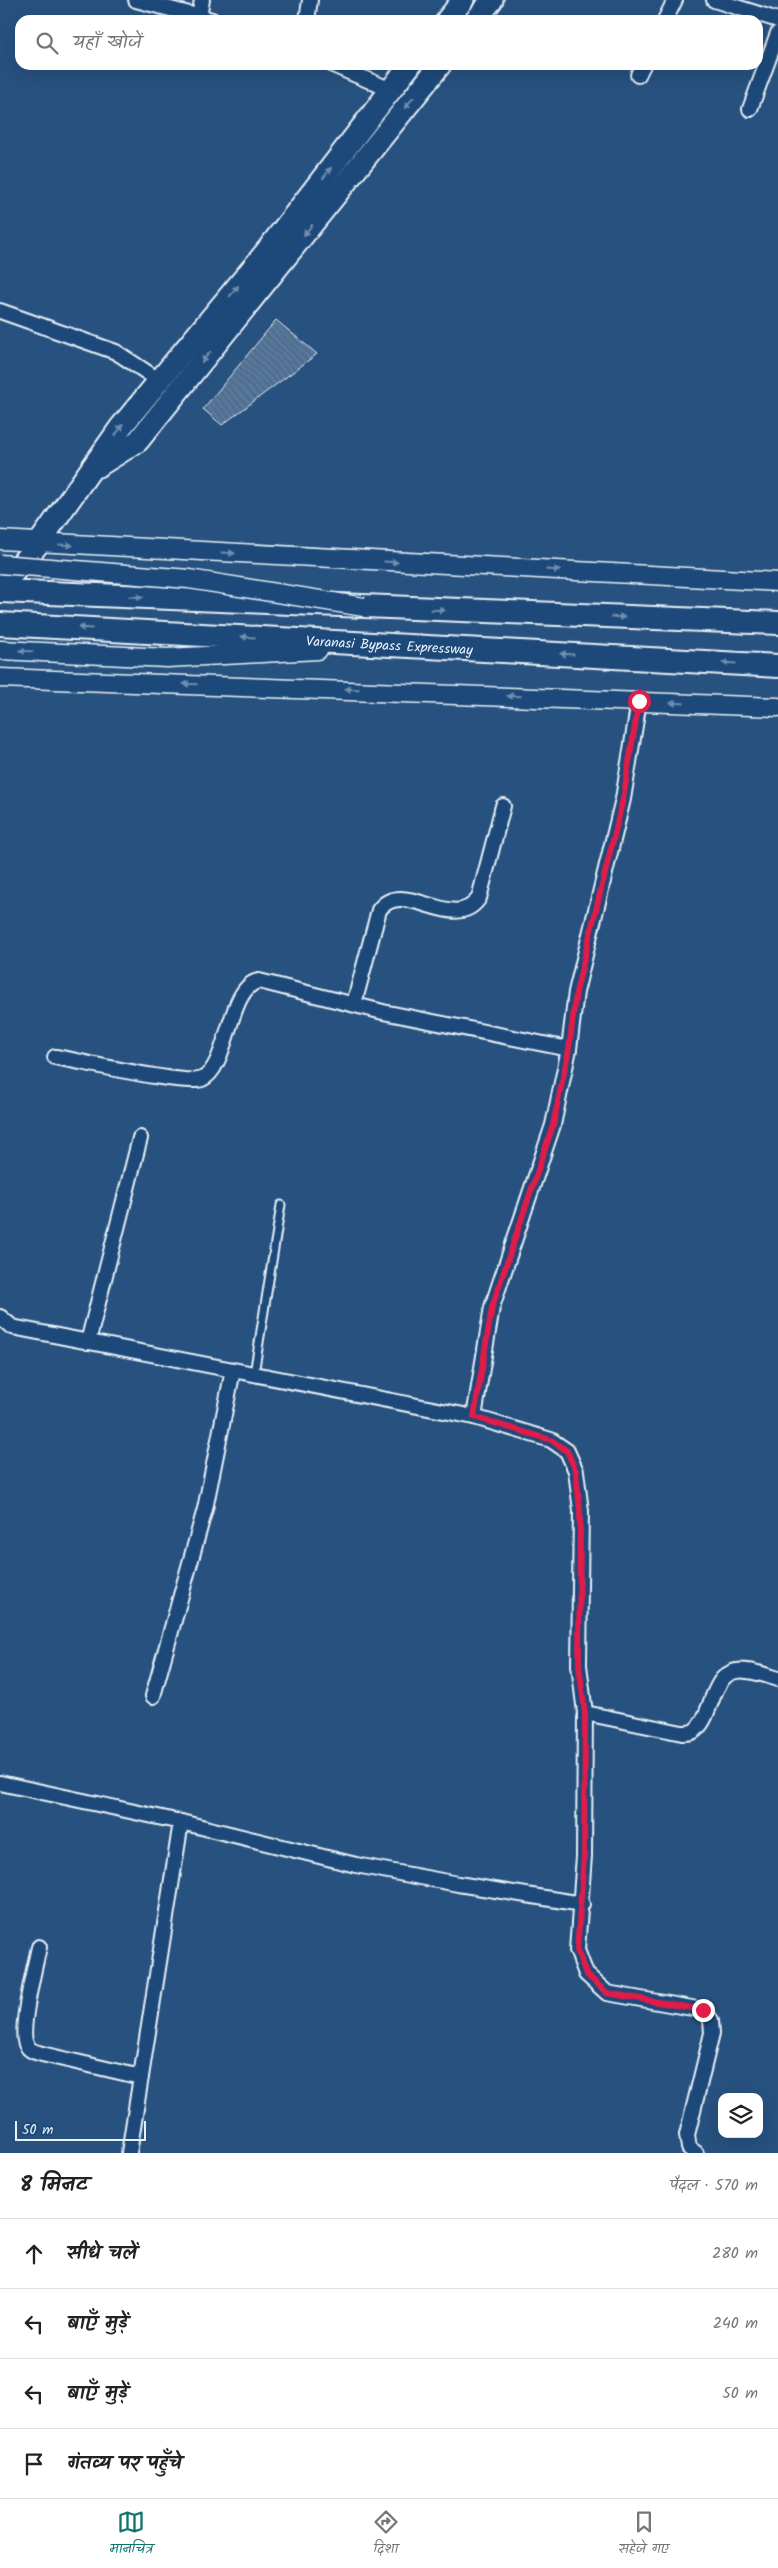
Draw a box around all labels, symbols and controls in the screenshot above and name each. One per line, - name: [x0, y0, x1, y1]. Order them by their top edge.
- search box: [15, 15, 763, 70]
- text: यहाँ खोजें: [73, 28, 142, 58]
- icon: search: [33, 29, 61, 57]
- one-way arrow: [404, 96, 415, 109]
- one-way arrow: [322, 167, 333, 180]
- one-way arrow: [303, 223, 314, 236]
- one-way arrow: [228, 285, 239, 298]
- one-way arrow: [201, 350, 212, 363]
- one-way arrow: [114, 423, 124, 437]
- one-way arrow: [58, 541, 74, 549]
- one-way arrow: [221, 550, 237, 558]
- one-way arrow: [383, 558, 399, 566]
- one-way arrow: [545, 567, 561, 575]
- one-way arrow: [128, 593, 144, 601]
- one-way arrow: [431, 606, 447, 614]
- one-way arrow: [610, 613, 626, 621]
- one-way arrow: [77, 624, 93, 632]
- street label: Varanasi Bypass Expressway: [305, 631, 474, 662]
- one-way arrow: [239, 633, 255, 641]
- one-way arrow: [17, 646, 33, 654]
- one-way arrow: [559, 650, 575, 658]
- one-way arrow: [721, 659, 737, 667]
- one-way arrow: [181, 680, 197, 688]
- one-way arrow: [344, 685, 360, 693]
- route start: [628, 690, 651, 713]
- one-way arrow: [506, 692, 522, 700]
- one-way arrow: [669, 699, 685, 707]
- route end: [692, 1999, 715, 2022]
- map controls: [718, 2093, 763, 2138]
- button: layers: [718, 2093, 763, 2138]
- scale bar: [15, 2118, 146, 2141]
- text: 50 m: [22, 2119, 53, 2141]
- text: 8 मिनट: [20, 2169, 88, 2202]
- text: पैदल · 570 m: [670, 2173, 758, 2198]
- text: सीधे चलें: [67, 2239, 137, 2269]
- icon: ahead: [20, 2240, 48, 2268]
- text: 280 m: [712, 2241, 758, 2266]
- text: बाएँ मुड़ें: [67, 2309, 128, 2339]
- icon: left: [20, 2310, 48, 2338]
- text: 240 m: [713, 2311, 758, 2336]
- text: बाएँ मुड़ें: [67, 2379, 128, 2409]
- icon: left: [20, 2380, 48, 2408]
- text: 50 m: [722, 2381, 758, 2406]
- text: गंतव्य पर पहुँचे: [67, 2449, 182, 2479]
- icon: arrive: [20, 2450, 48, 2478]
- tab: मानचित्र: [109, 2508, 153, 2560]
- tab: दिशा: [372, 2508, 400, 2560]
- tab: सहेजे गए: [619, 2508, 669, 2560]

